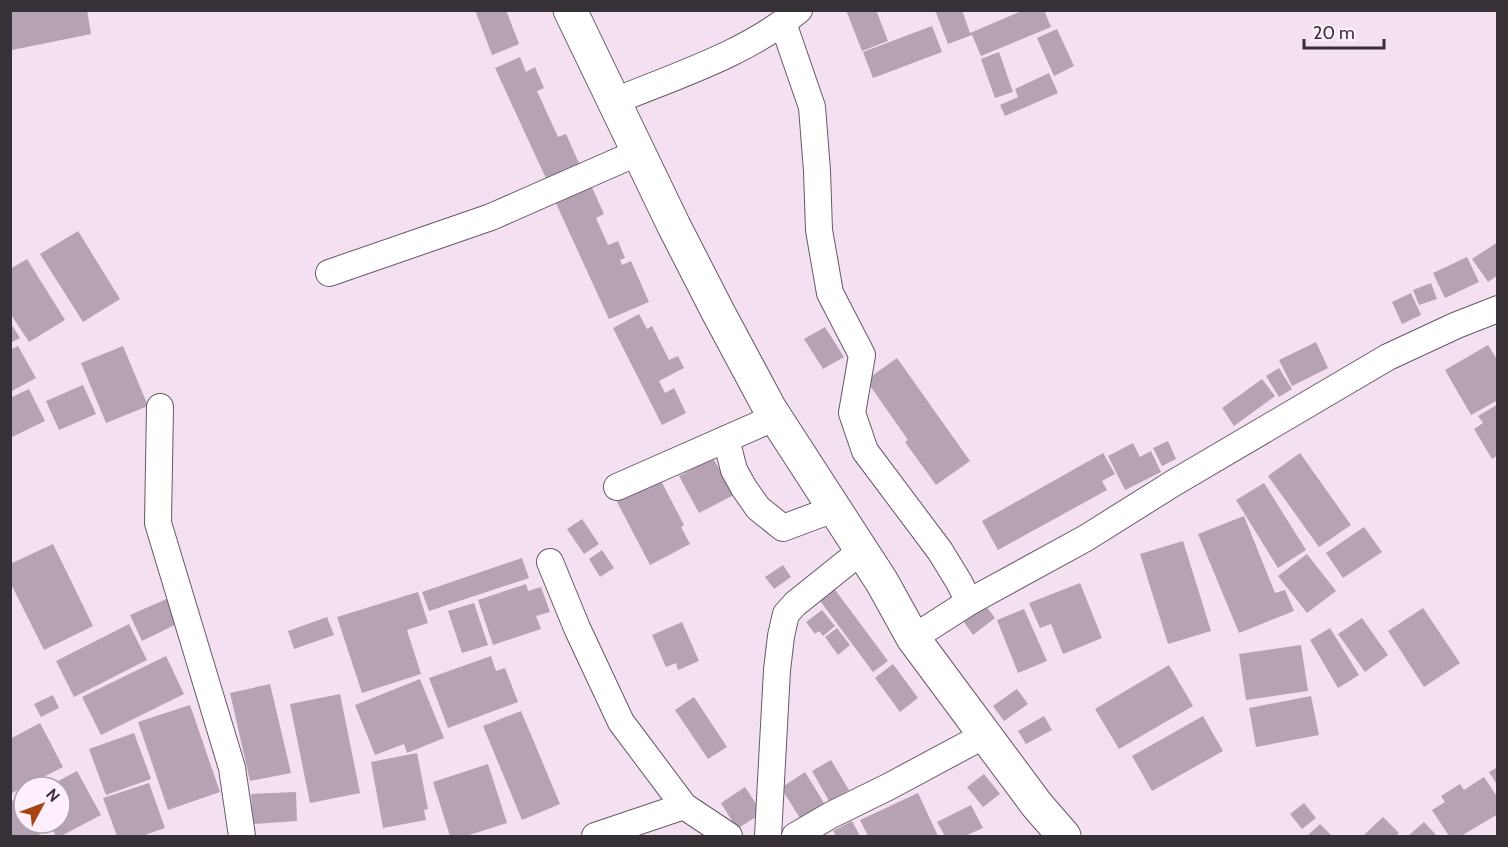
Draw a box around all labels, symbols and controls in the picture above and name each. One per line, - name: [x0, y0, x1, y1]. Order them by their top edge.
- scale bar: [1304, 12, 1384, 50]
- text: 20 m: [1313, 22, 1355, 44]
- north arrow: [12, 775, 72, 835]
- text: N: [42, 785, 64, 806]

